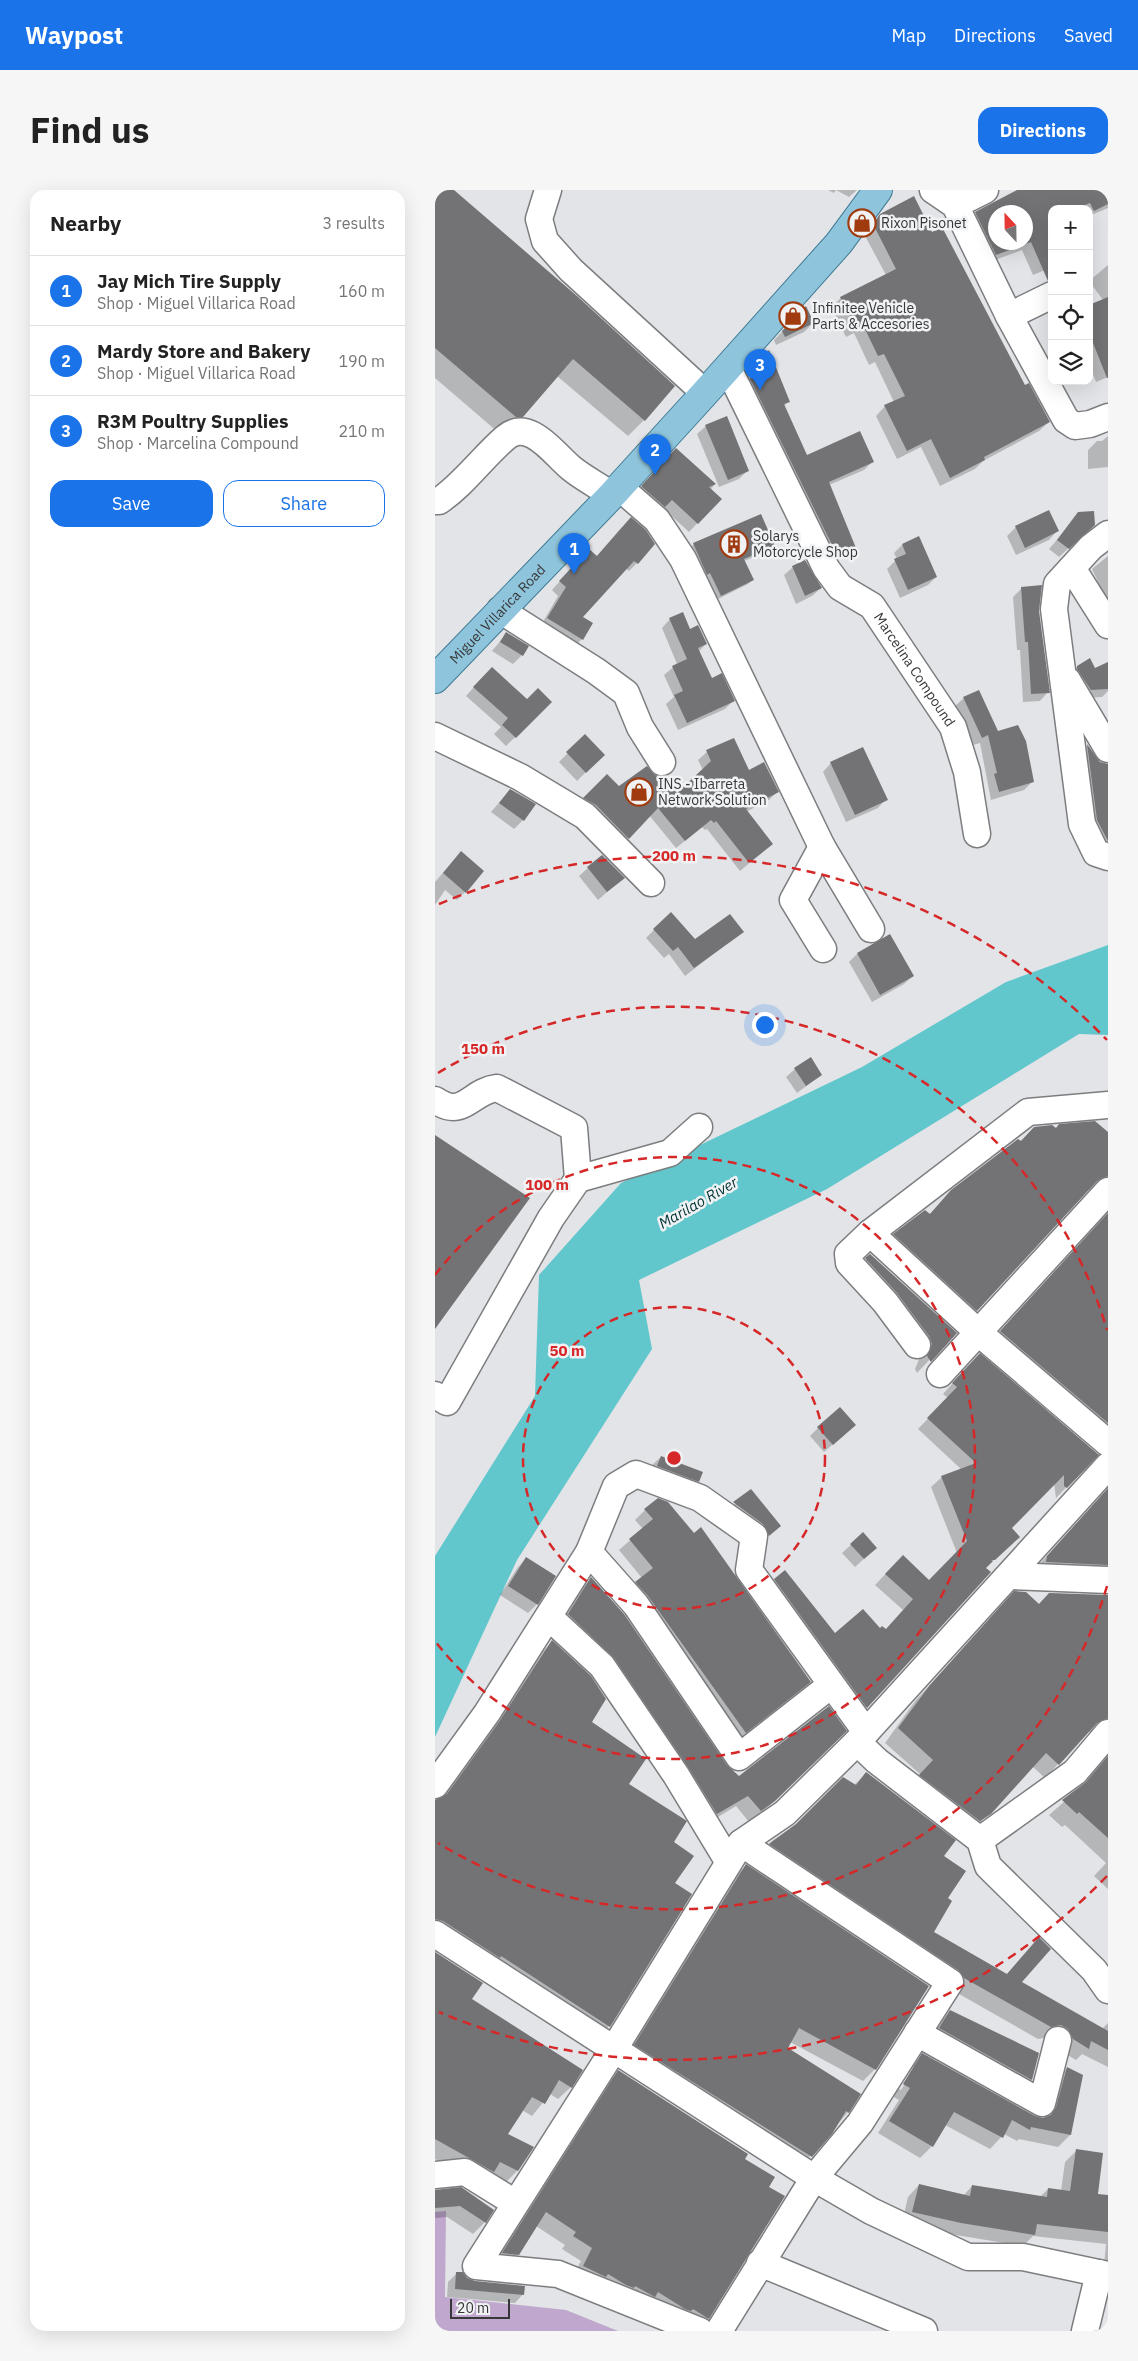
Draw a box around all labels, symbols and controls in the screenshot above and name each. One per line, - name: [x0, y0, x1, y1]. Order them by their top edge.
- text: Waypost: [25, 19, 123, 51]
- text: Map: [891, 24, 926, 47]
- text: Directions: [954, 24, 1036, 47]
- text: Saved: [1064, 24, 1113, 47]
- text: Find us: [30, 107, 149, 153]
- button: Directions: [978, 107, 1108, 154]
- north arrow: [988, 205, 1033, 250]
- map controls: [1048, 205, 1093, 385]
- button: +: [1048, 205, 1093, 250]
- shop icon: Rixon Pisonet: [847, 208, 877, 238]
- text: Nearby: [50, 209, 121, 237]
- text: 3 results: [322, 213, 385, 233]
- place label: Rixon Pisonet: [881, 214, 967, 232]
- button: −: [1048, 250, 1093, 295]
- text: Jay Mich Tire Supply: [97, 269, 281, 293]
- text: 1: [61, 281, 71, 301]
- text: 160 m: [338, 281, 385, 301]
- text: Shop · Miguel Villarica Road: [97, 293, 296, 313]
- button: locate: [1048, 295, 1093, 340]
- place label: Infinitee Vehicle Parts & Accesories: [812, 299, 930, 333]
- shop icon: Infinitee Vehicle Parts & Accesories: [778, 301, 808, 331]
- text: Mardy Store and Bakery: [97, 339, 310, 363]
- button: layers: [1048, 340, 1093, 385]
- pin: 3: [744, 349, 776, 390]
- text: 2: [61, 351, 71, 371]
- text: 190 m: [338, 351, 385, 371]
- text: Shop · Miguel Villarica Road: [97, 363, 296, 383]
- text: R3M Poultry Supplies: [97, 409, 288, 433]
- text: 3: [61, 421, 71, 441]
- text: 210 m: [338, 421, 385, 441]
- text: Shop · Marcelina Compound: [97, 433, 299, 453]
- pin: 2: [639, 434, 671, 475]
- button: Save: [50, 480, 213, 527]
- button: Share: [223, 480, 385, 527]
- place label: Solarys Motorcycle Shop: [753, 527, 858, 561]
- building icon: Solarys Motorcycle Shop: [719, 529, 749, 559]
- pin: 1: [558, 533, 590, 574]
- street label: Miguel Villarica Road: [446, 561, 549, 667]
- street label: Marcelina Compound: [870, 609, 959, 730]
- place label: INS - Ibarreta Network Solution: [658, 775, 767, 809]
- shop icon: INS - Ibarreta Network Solution: [624, 777, 654, 807]
- text: 200 m: [652, 846, 696, 865]
- your location: [752, 1012, 778, 1038]
- text: 150 m: [461, 1039, 505, 1058]
- water label: Marilao River: [655, 1172, 741, 1233]
- text: 100 m: [525, 1175, 569, 1194]
- text: 50 m: [550, 1341, 584, 1360]
- centre of rings: [665, 1449, 683, 1467]
- scale bar: [450, 2296, 510, 2319]
- text: 20 m: [457, 2299, 489, 2317]

